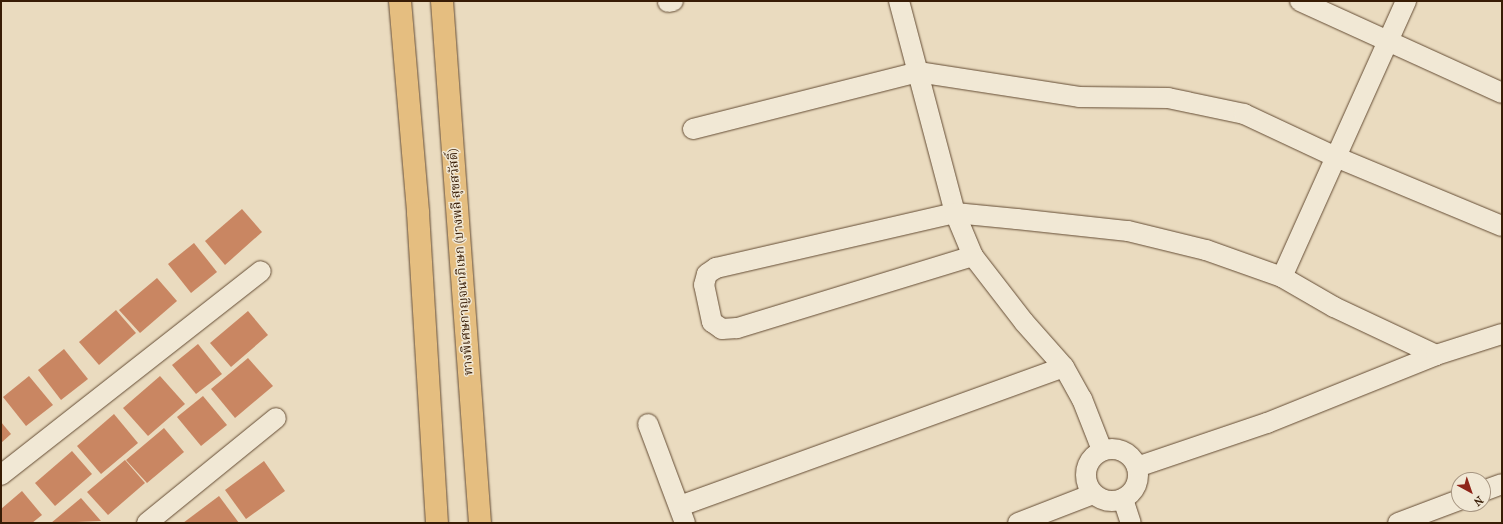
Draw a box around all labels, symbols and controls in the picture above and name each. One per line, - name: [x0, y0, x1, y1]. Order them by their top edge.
- street label: ทางพิเศษกาญจนาภิเษก (บางพลี-สุขสวัสดิ์): [445, 148, 477, 376]
- north arrow: [1451, 472, 1491, 512]
- text: N: [1471, 493, 1486, 508]

